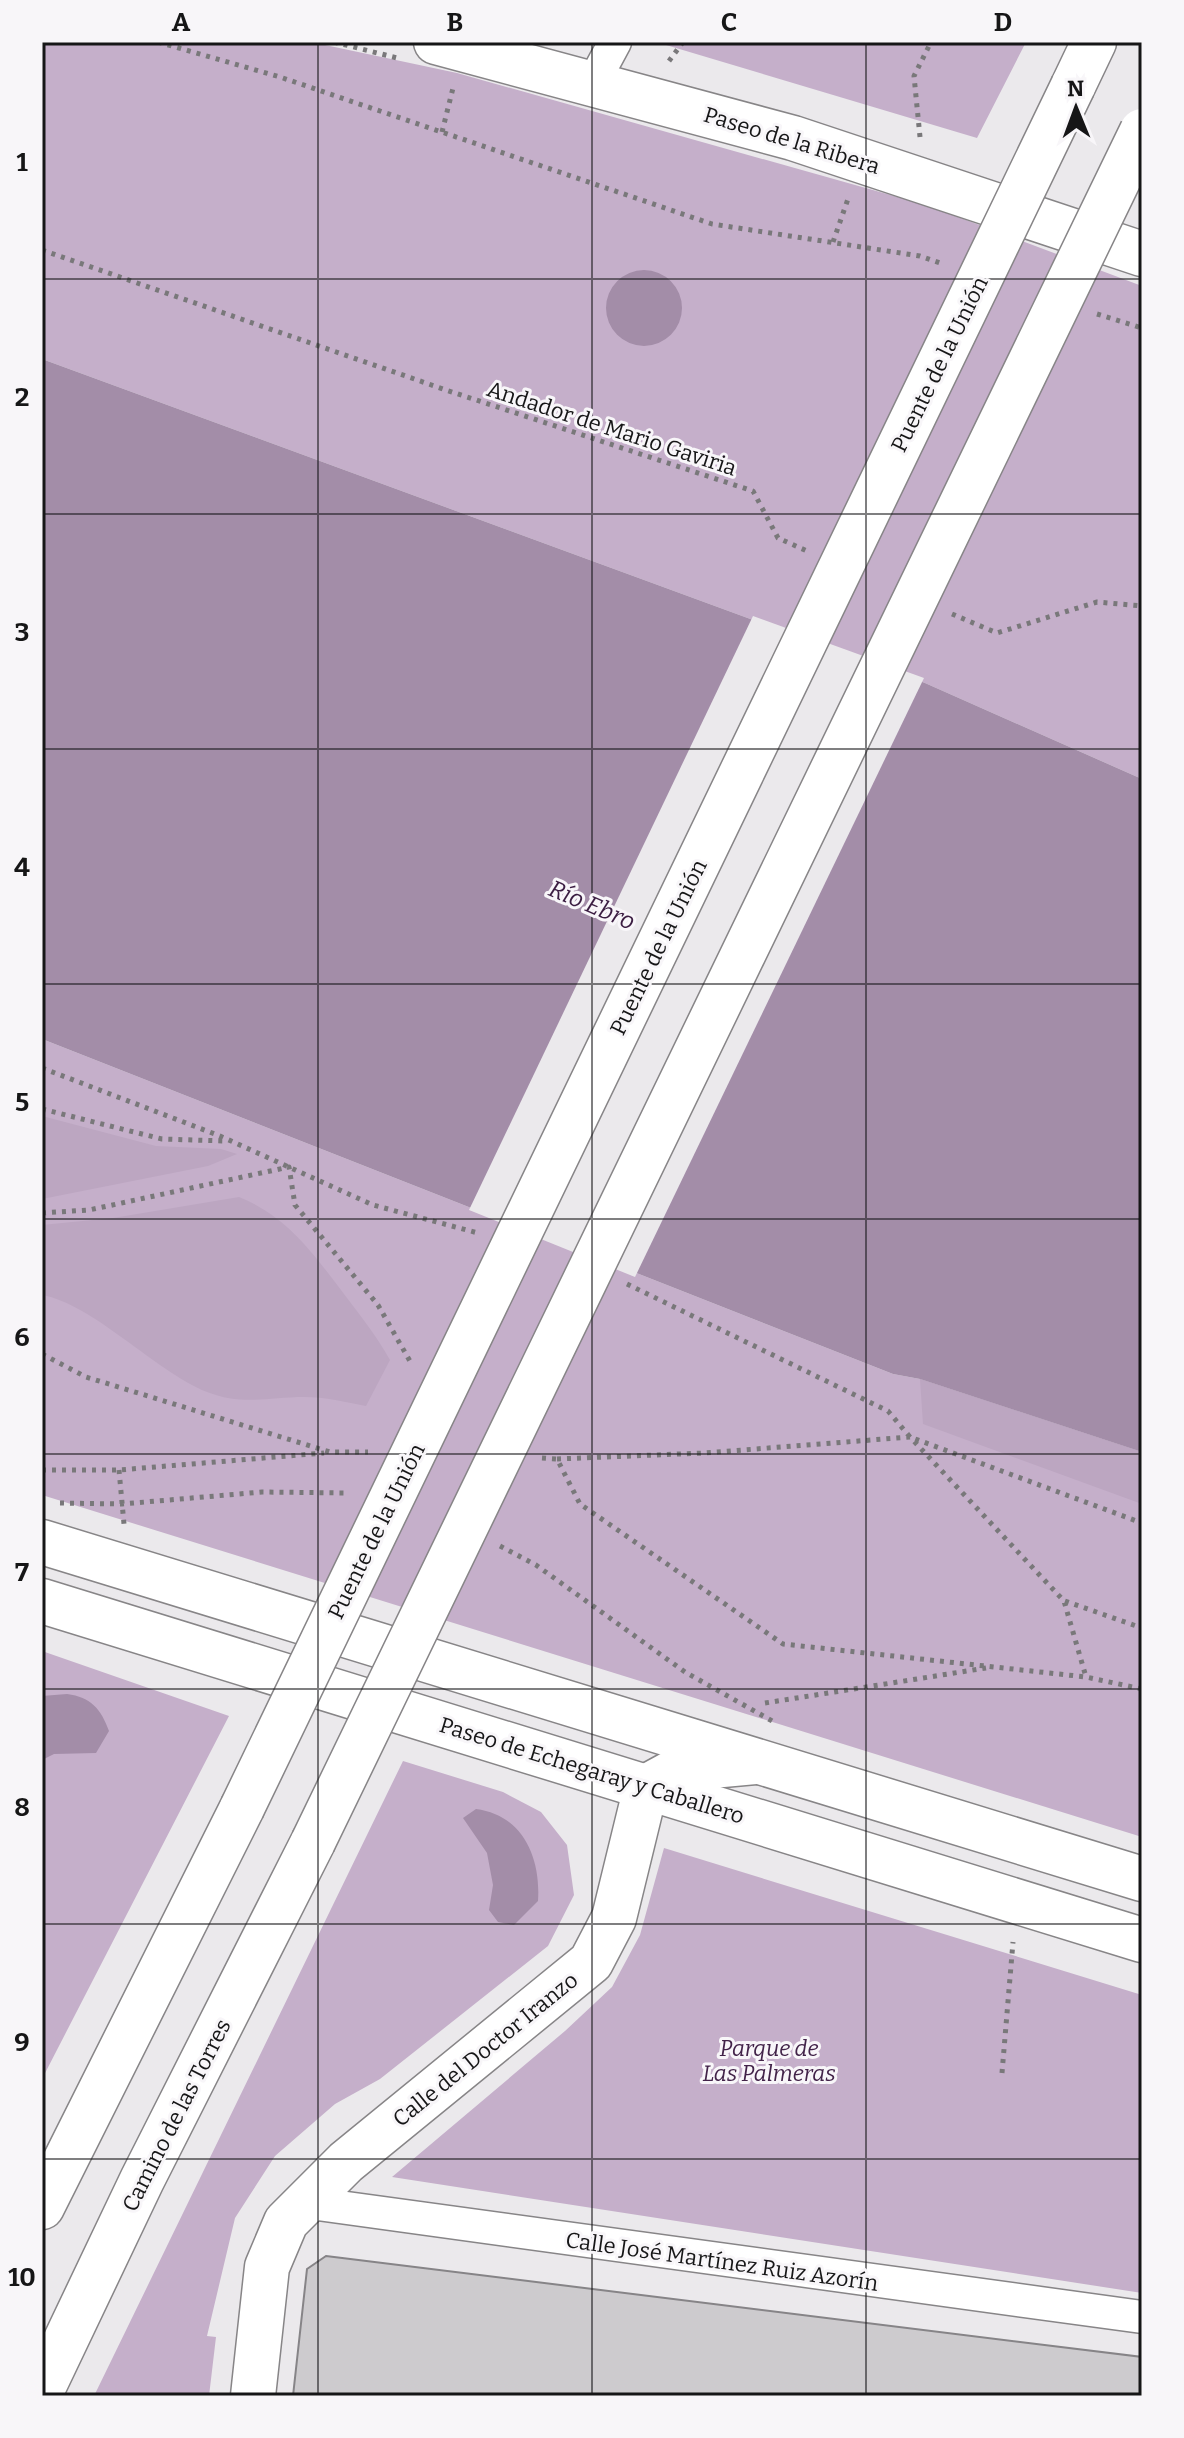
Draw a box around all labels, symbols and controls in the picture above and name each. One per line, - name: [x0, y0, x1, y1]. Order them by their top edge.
- text: A: [172, 7, 191, 38]
- text: B: [447, 7, 463, 38]
- text: C: [721, 7, 737, 38]
- text: D: [994, 7, 1012, 38]
- north arrow: [1036, 68, 1116, 148]
- text: N: [1067, 75, 1084, 102]
- street label: Paseo de la Ribera: [701, 101, 883, 180]
- text: 1: [16, 147, 28, 178]
- street label: Puente de la Unión: [885, 272, 994, 456]
- street label: Andador de Mario Gaviria: [484, 375, 740, 482]
- text: 2: [15, 382, 29, 413]
- text: 3: [15, 617, 29, 648]
- text: 4: [14, 852, 30, 883]
- street label: Puente de la Unión: [604, 855, 713, 1039]
- water label: Río Ebro: [545, 874, 639, 936]
- text: 5: [15, 1087, 29, 1118]
- text: 6: [14, 1322, 30, 1353]
- street label: Puente de la Unión: [322, 1439, 431, 1623]
- text: 7: [15, 1557, 29, 1588]
- street label: Paseo de Echegaray y Caballero: [436, 1711, 748, 1830]
- text: 8: [14, 1792, 30, 1823]
- street label: Calle del Doctor Iranzo: [387, 1966, 583, 2132]
- street label: Camino de las Torres: [116, 2014, 237, 2216]
- text: 9: [14, 2027, 30, 2058]
- park label: Parque de Las Palmeras: [702, 2035, 836, 2087]
- street label: Calle José Martínez Ruiz Azorín: [564, 2226, 880, 2297]
- text: 10: [8, 2262, 36, 2293]

